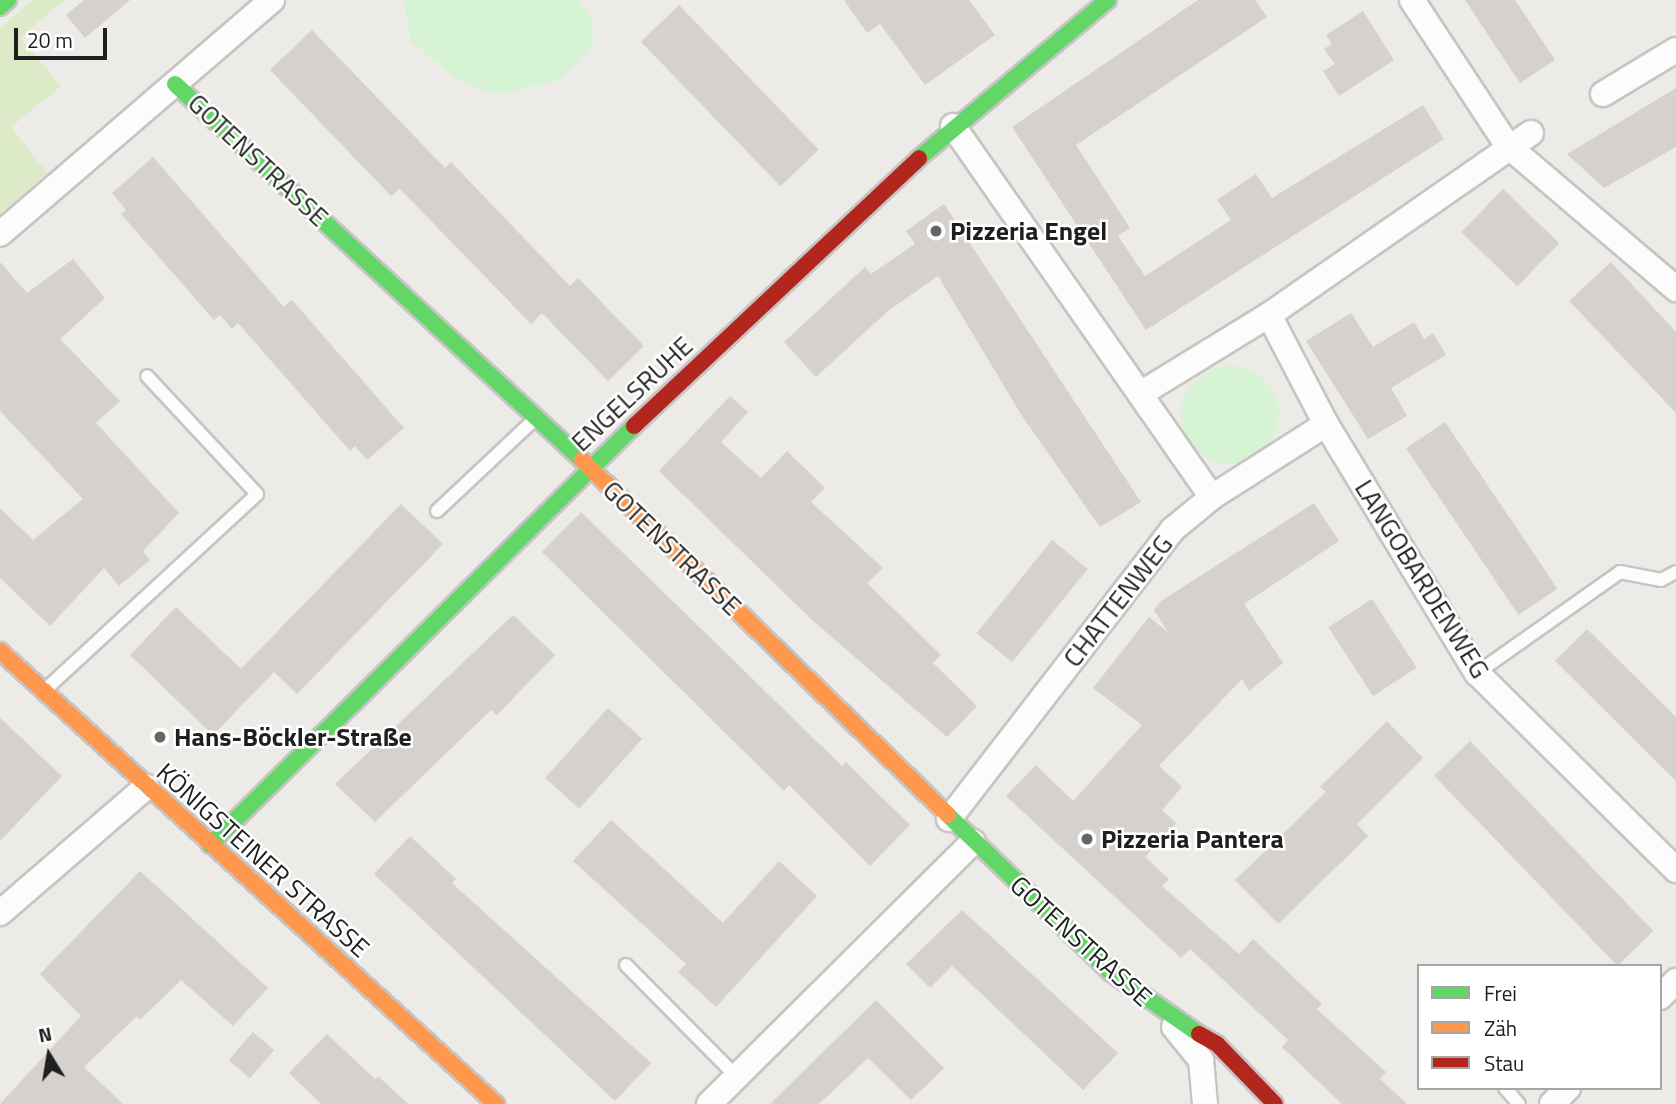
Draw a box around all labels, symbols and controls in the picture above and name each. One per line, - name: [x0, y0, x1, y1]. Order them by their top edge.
- scale bar: [18, 14, 110, 58]
- text: 20 m: [27, 24, 73, 56]
- street label: GOTENSTRASSE: [182, 87, 334, 233]
- place label: Pizzeria Engel: [950, 215, 1107, 247]
- marker: Pizzeria Engel: [928, 223, 944, 239]
- street label: ENGELSRUHE: [565, 330, 699, 458]
- street label: GOTENSTRASSE: [597, 474, 747, 622]
- street label: LANGOBARDENWEG: [1348, 474, 1496, 684]
- street label: CHATTENWEG: [1057, 529, 1179, 673]
- place label: Hans-Böckler-Straße: [174, 721, 412, 753]
- marker: Hans-Böckler-Straße: [152, 729, 168, 745]
- street label: KÖNIGSTEINER STRASSE: [150, 756, 376, 964]
- place label: Pizzeria Pantera: [1101, 823, 1284, 855]
- marker: Pizzeria Pantera: [1079, 831, 1095, 847]
- street label: GOTENSTRASSE: [1004, 869, 1158, 1013]
- legend: [1417, 964, 1662, 1090]
- text: Frei: [1484, 977, 1517, 1009]
- text: Zäh: [1484, 1012, 1517, 1044]
- text: N: [36, 1018, 54, 1049]
- north arrow: [14, 1020, 84, 1090]
- text: Stau: [1484, 1047, 1524, 1079]

